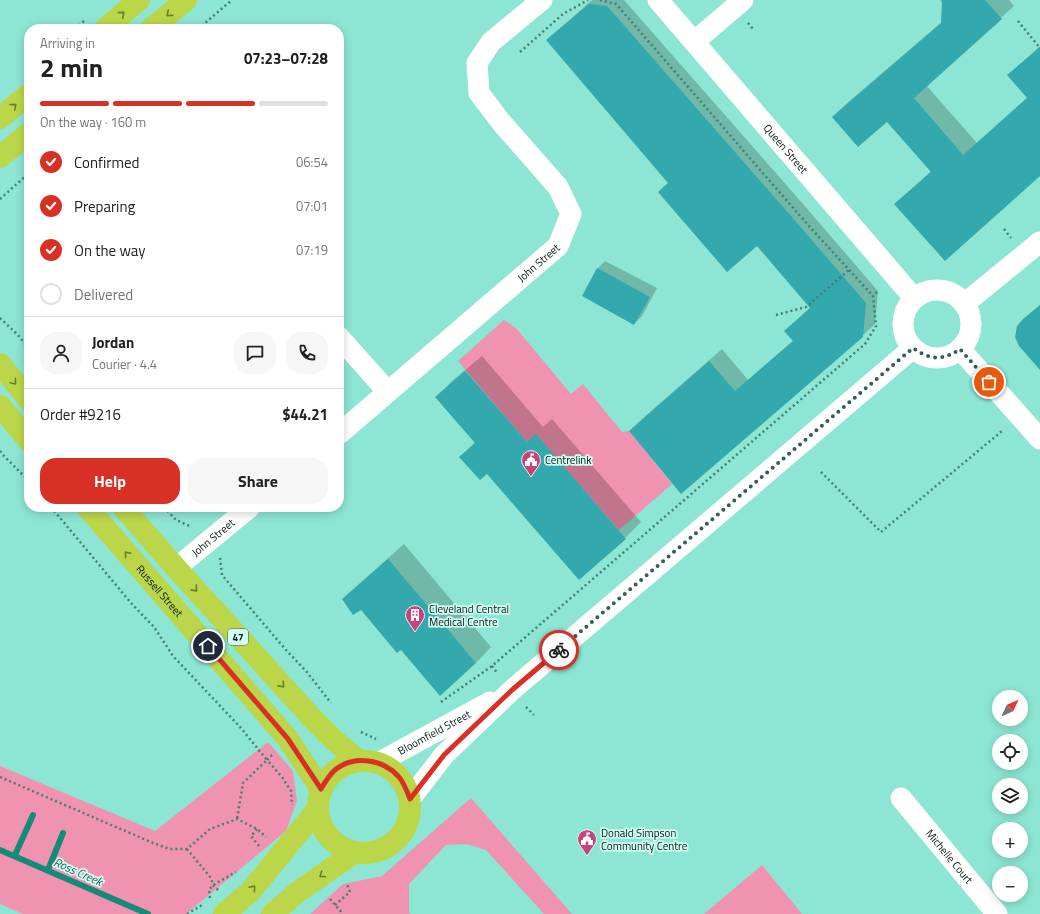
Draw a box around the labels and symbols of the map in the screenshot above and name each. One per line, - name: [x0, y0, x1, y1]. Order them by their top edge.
- one-way arrow: [166, 10, 173, 17]
- one-way arrow: [118, 12, 125, 19]
- one-way arrow: [10, 103, 17, 110]
- street label: Queen Street: [760, 120, 812, 177]
- street label: John Street: [514, 240, 563, 286]
- pin: [972, 365, 1006, 399]
- one-way arrow: [9, 377, 16, 385]
- public building icon: Centrelink: [520, 449, 542, 477]
- place label: Centrelink: [545, 452, 592, 468]
- street label: John Street: [188, 515, 238, 560]
- one-way arrow: [125, 551, 132, 559]
- street label: Russell Street: [133, 561, 187, 621]
- one-way arrow: [190, 584, 198, 592]
- place label: Cleveland Central Medical Centre: [429, 601, 509, 630]
- building icon: Cleveland Central Medical Centre: [404, 604, 426, 632]
- pin: [191, 629, 225, 663]
- road number: 47: [228, 629, 248, 645]
- courier: [539, 630, 579, 670]
- one-way arrow: [278, 680, 285, 688]
- north arrow: [992, 690, 1028, 726]
- street label: Bloomfield Street: [395, 706, 474, 759]
- place label: Donald Simpson Community Centre: [601, 825, 688, 854]
- street label: Michelle Court: [922, 826, 977, 887]
- public building icon: Donald Simpson Community Centre: [576, 828, 598, 856]
- water label: Ross Creek: [51, 852, 107, 891]
- one-way arrow: [319, 870, 326, 878]
- one-way arrow: [249, 886, 256, 893]

